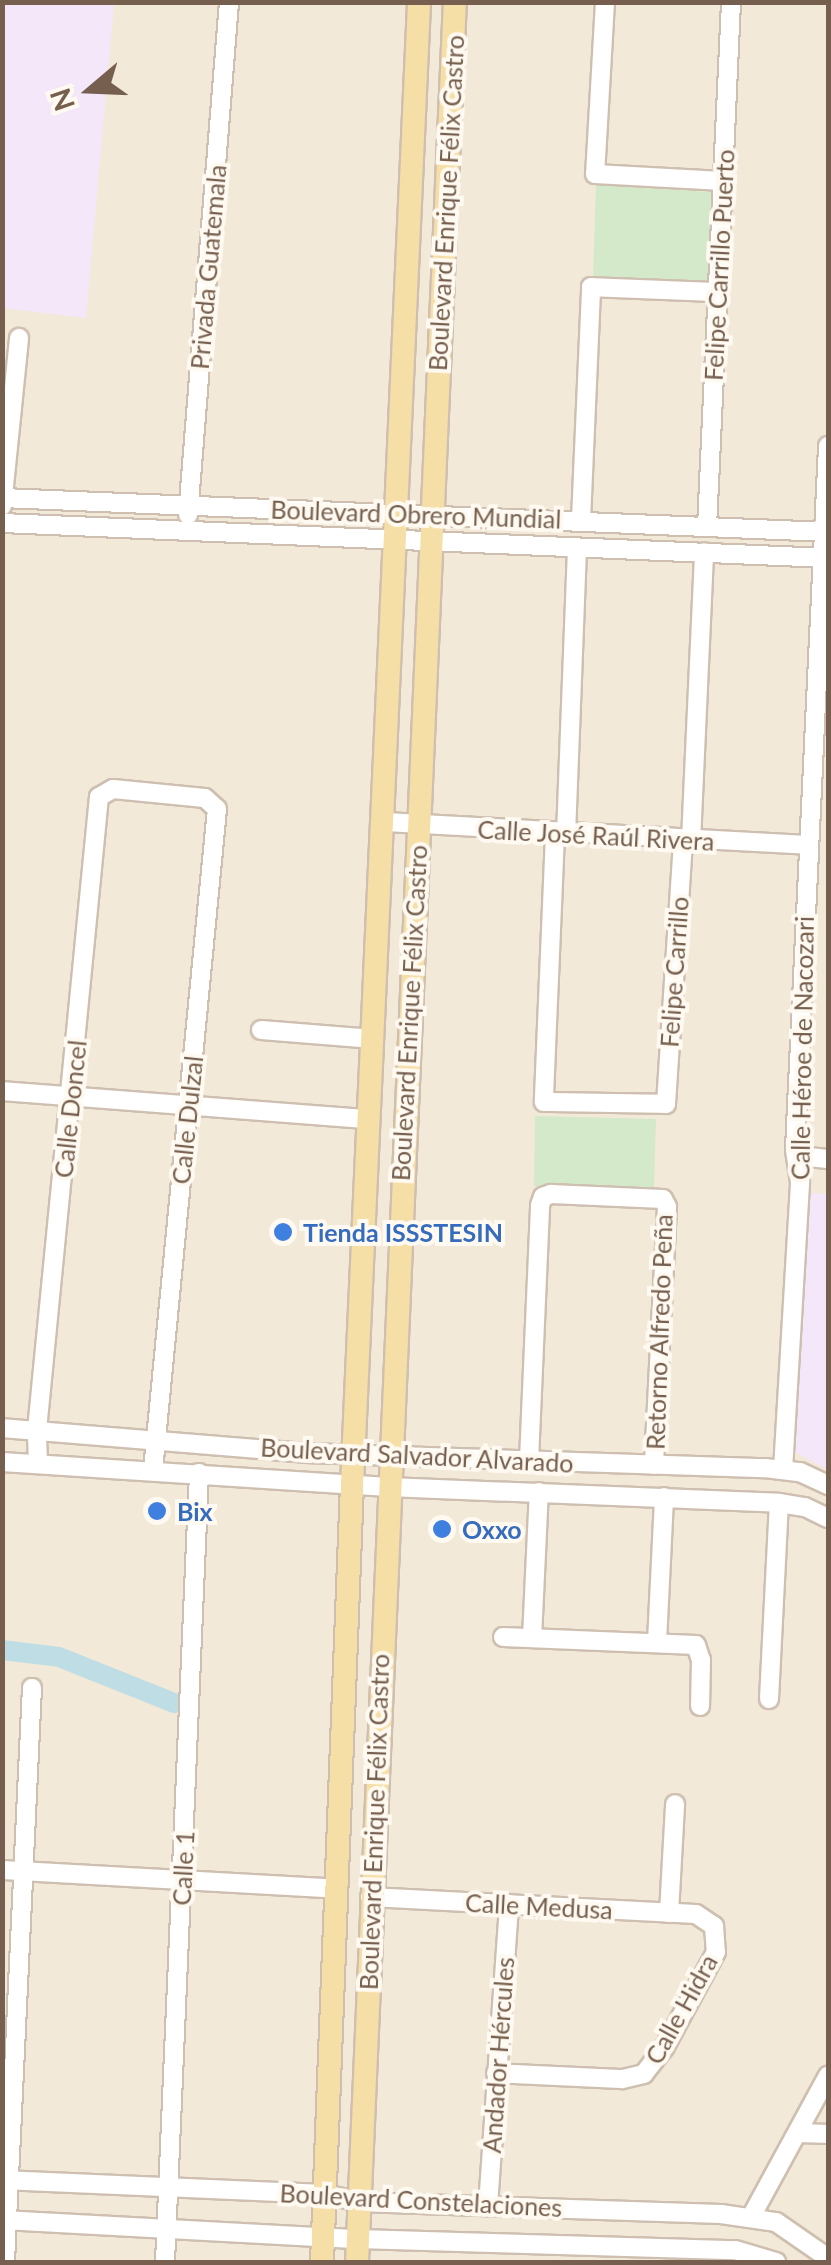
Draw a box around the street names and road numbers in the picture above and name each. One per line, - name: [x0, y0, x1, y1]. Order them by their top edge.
- street label: Boulevard Enrique Félix Castro: [422, 34, 470, 372]
- street label: Felipe Carrillo Puerto: [698, 149, 740, 381]
- street label: Privada Guatemala: [184, 163, 232, 371]
- street label: Boulevard Obrero Mundial: [270, 494, 562, 534]
- street label: Calle José Raúl Rivera: [476, 814, 716, 856]
- street label: Boulevard Enrique Félix Castro: [385, 844, 433, 1182]
- street label: Felipe Carrillo: [654, 896, 694, 1048]
- street label: Calle Héroe de Nacozari: [785, 916, 819, 1180]
- street label: Calle Doncel: [48, 1039, 92, 1179]
- street label: Calle Dulzal: [165, 1054, 209, 1186]
- street label: Retorno Alfredo Peña: [640, 1213, 678, 1451]
- street label: Boulevard Salvador Alvarado: [259, 1432, 575, 1478]
- street label: Boulevard Enrique Félix Castro: [353, 1653, 395, 1991]
- street label: Calle 1: [166, 1830, 200, 1906]
- street label: Calle Medusa: [464, 1887, 614, 1925]
- street label: Calle Hidra: [639, 1949, 723, 2069]
- street label: Andador Hércules: [476, 1956, 520, 2154]
- street label: Boulevard Constelaciones: [279, 2178, 563, 2222]

